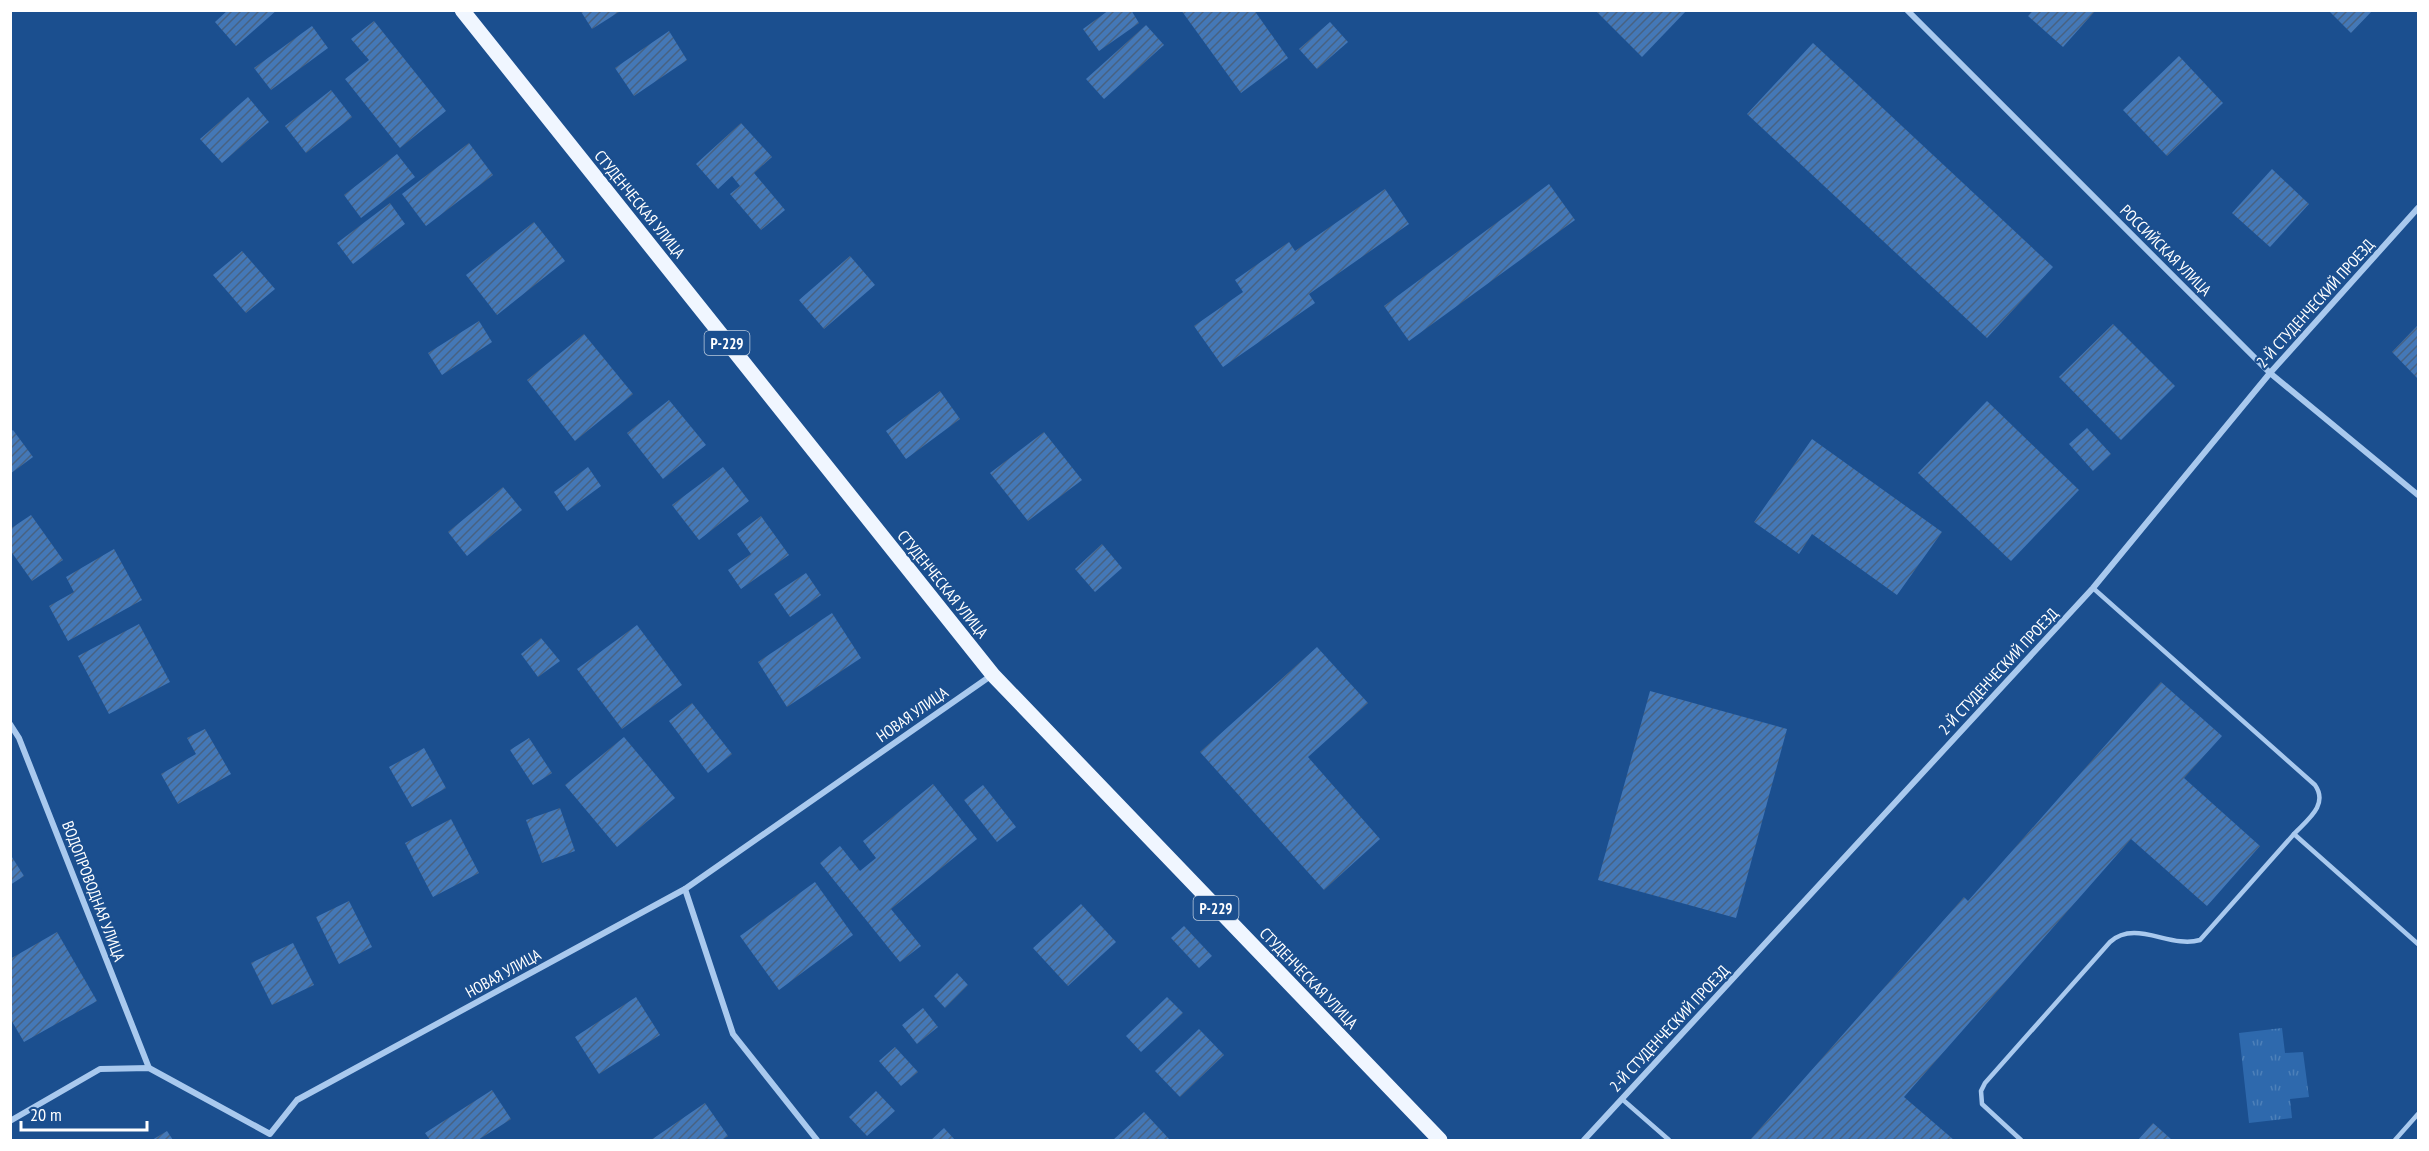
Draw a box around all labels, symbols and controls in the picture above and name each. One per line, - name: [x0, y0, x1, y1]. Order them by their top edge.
- street label: СТУДЕНЧЕСКАЯ УЛИЦА: [590, 146, 690, 262]
- street label: РОССИЙСКАЯ УЛИЦА: [2116, 200, 2216, 300]
- street label: 2-Й СТУДЕНЧЕСКИЙ ПРОЕЗД: [2252, 234, 2378, 371]
- road number: Р-229: [704, 331, 750, 355]
- street label: СТУДЕНЧЕСКАЯ УЛИЦА: [893, 526, 993, 642]
- street label: 2-Й СТУДЕНЧЕСКИЙ ПРОЕЗД: [1934, 603, 2062, 739]
- street label: НОВАЯ УЛИЦА: [872, 682, 952, 746]
- street label: ВОДОПРОВОДНАЯ УЛИЦА: [58, 818, 130, 964]
- road number: Р-229: [1194, 896, 1238, 920]
- street label: СТУДЕНЧЕСКАЯ УЛИЦА: [1256, 923, 1363, 1033]
- street label: НОВАЯ УЛИЦА: [462, 944, 545, 1002]
- street label: 2-Й СТУДЕНЧЕСКИЙ ПРОЕЗД: [1605, 960, 1733, 1096]
- scale bar: [21, 1094, 147, 1132]
- text: 20 m: [30, 1103, 62, 1126]

